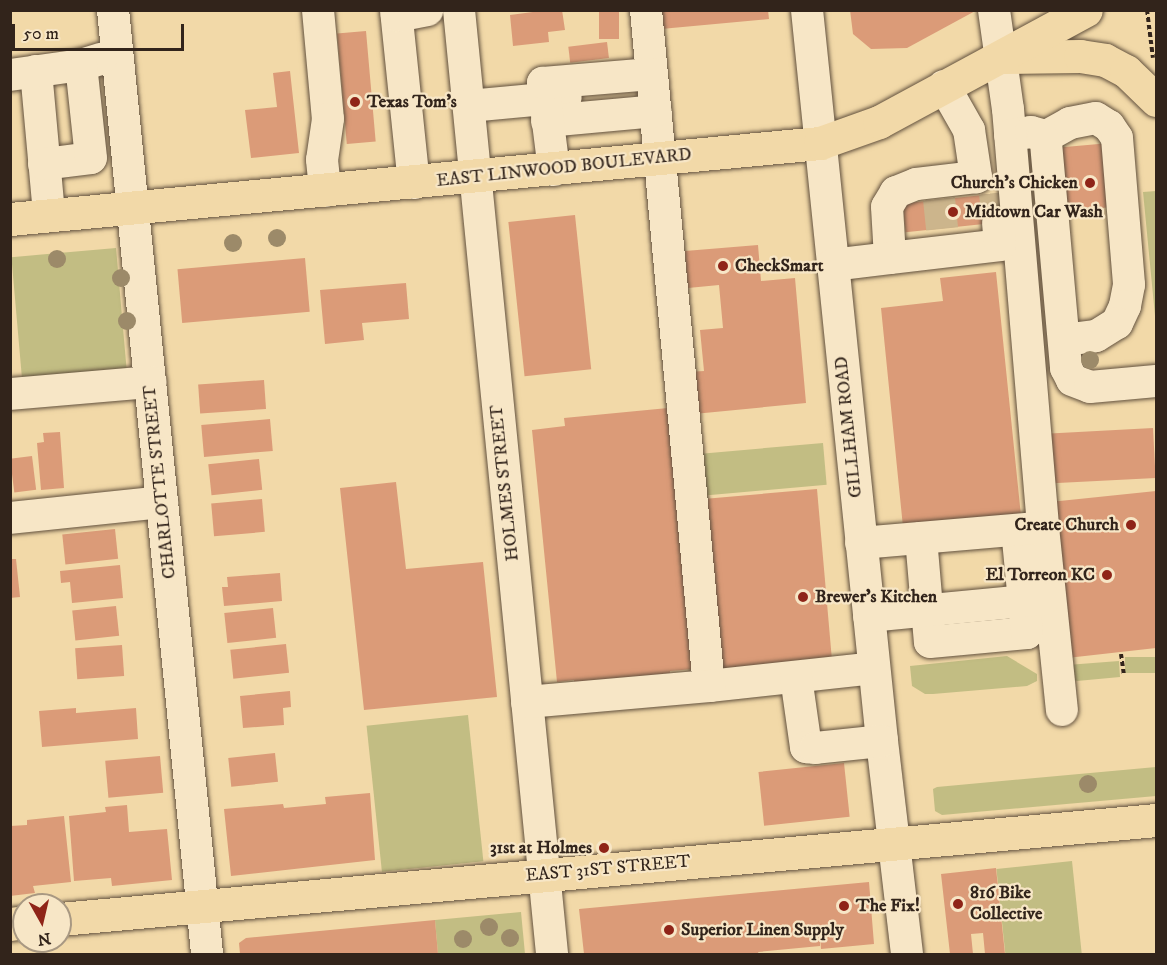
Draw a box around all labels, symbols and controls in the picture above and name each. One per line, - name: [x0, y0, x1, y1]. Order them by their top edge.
- scale bar: [15, 12, 188, 50]
- text: 50 m: [23, 23, 59, 45]
- place label: Texas Tom's: [367, 91, 457, 113]
- marker: Texas Tom's: [348, 95, 362, 109]
- street label: EAST LINWOOD BOULEVARD: [435, 144, 693, 192]
- place label: Church's Chicken: [951, 172, 1078, 194]
- marker: Church's Chicken: [1083, 176, 1097, 190]
- place label: Midtown Car Wash: [965, 201, 1103, 223]
- marker: Midtown Car Wash: [946, 205, 960, 219]
- place label: CheckSmart: [735, 255, 823, 277]
- marker: CheckSmart: [716, 259, 730, 273]
- street label: GILLHAM ROAD: [831, 355, 867, 499]
- street label: CHARLOTTE STREET: [139, 384, 181, 580]
- street label: HOLMES STREET: [486, 404, 524, 562]
- place label: Create Church: [1014, 514, 1119, 536]
- marker: Create Church: [1124, 518, 1138, 532]
- place label: El Torreon KC: [985, 564, 1095, 586]
- marker: El Torreon KC: [1100, 568, 1114, 582]
- place label: Brewer's Kitchen: [815, 586, 937, 608]
- marker: Brewer's Kitchen: [796, 590, 810, 604]
- place label: 31st at Holmes: [490, 837, 592, 859]
- marker: 31st at Holmes: [597, 841, 611, 855]
- street label: EAST 31ST STREET: [525, 851, 691, 887]
- place label: 816 Bike Collective: [970, 883, 1042, 926]
- north arrow: [12, 893, 72, 953]
- place label: The Fix!: [856, 895, 920, 917]
- marker: 816 Bike Collective: [951, 897, 965, 911]
- marker: The Fix!: [837, 899, 851, 913]
- place label: Superior Linen Supply: [681, 919, 844, 941]
- marker: Superior Linen Supply: [662, 923, 676, 937]
- text: N: [36, 928, 52, 950]

